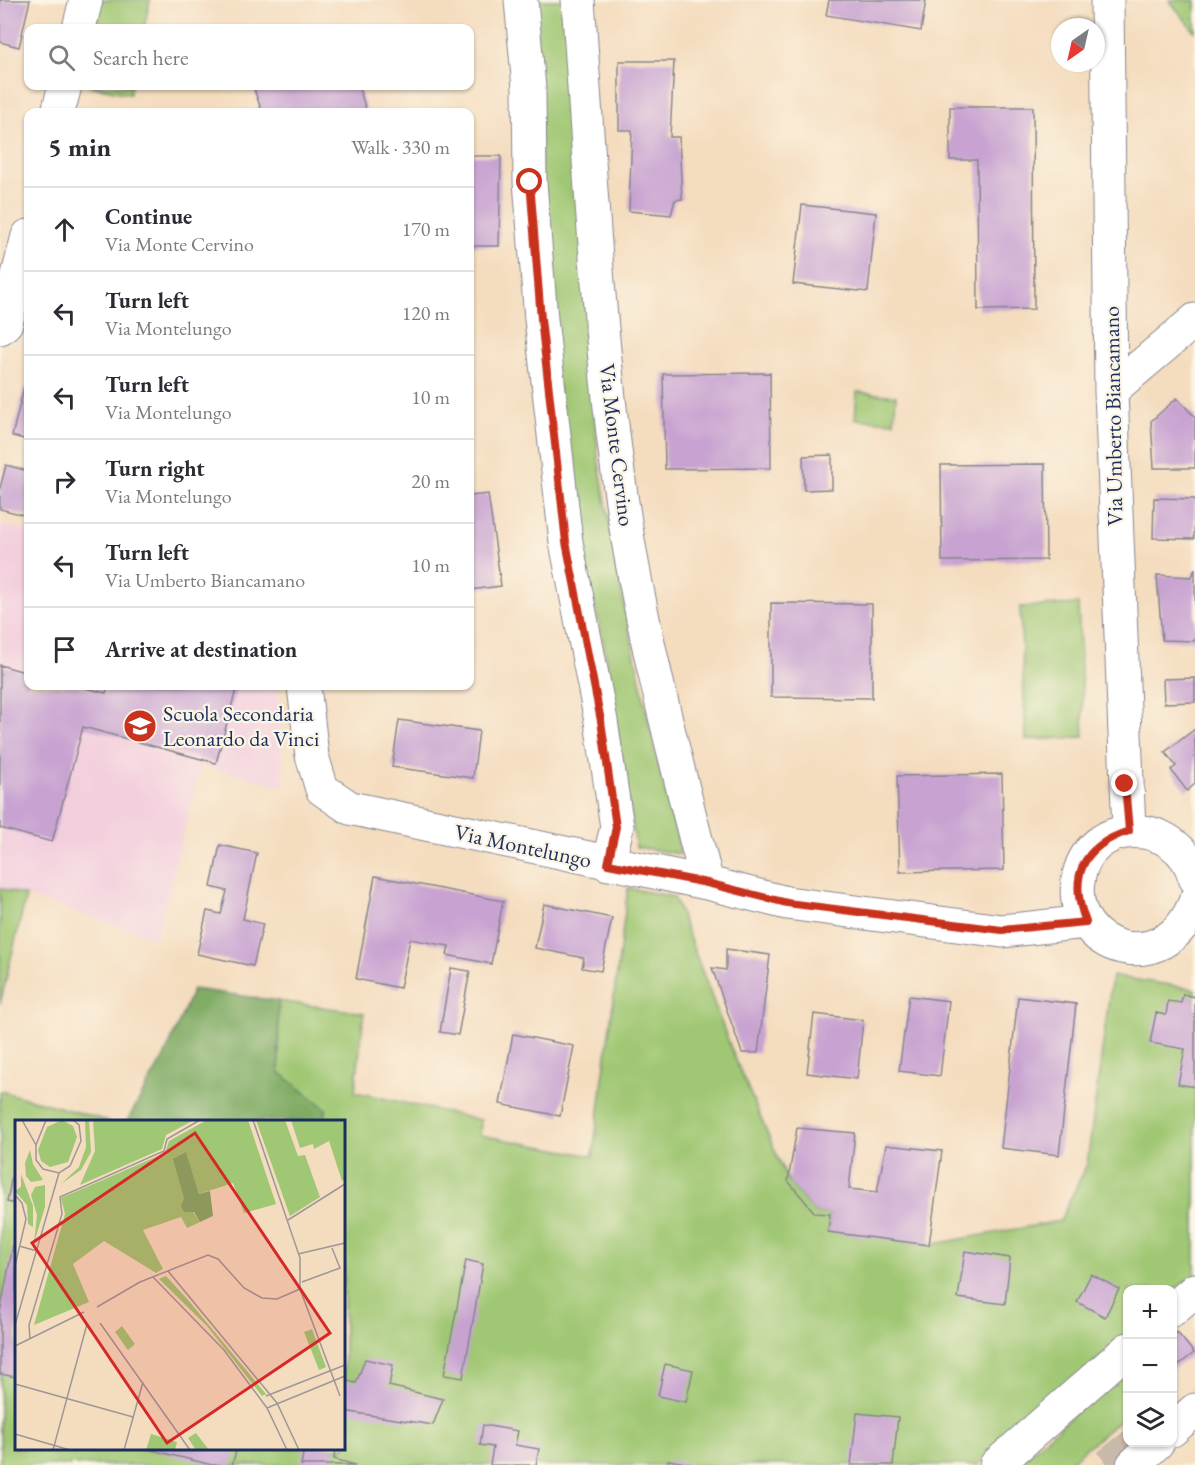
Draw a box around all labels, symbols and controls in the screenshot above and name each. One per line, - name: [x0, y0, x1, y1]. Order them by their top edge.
- north arrow: [1051, 18, 1105, 72]
- search box: [24, 24, 474, 90]
- icon: search: [45, 41, 78, 74]
- text: Search here: [93, 43, 188, 72]
- text: 5 min: [48, 130, 111, 164]
- text: Walk · 330 m: [351, 134, 450, 160]
- route start: [516, 168, 542, 194]
- text: Continue: [105, 202, 192, 231]
- icon: ahead: [48, 213, 81, 246]
- text: 170 m: [402, 216, 450, 242]
- text: Via Monte Cervino: [105, 231, 254, 257]
- text: Turn left: [105, 286, 189, 315]
- icon: left: [48, 297, 81, 330]
- text: 120 m: [402, 300, 450, 326]
- street label: Via Umberto Biancamano: [1097, 306, 1129, 526]
- text: Via Montelungo: [105, 315, 232, 341]
- street label: Via Monte Cervino: [593, 362, 641, 528]
- text: Turn left: [105, 370, 189, 399]
- icon: left: [48, 381, 81, 414]
- text: 10 m: [411, 384, 450, 410]
- text: Via Montelungo: [105, 399, 232, 425]
- text: Turn right: [105, 454, 204, 483]
- icon: right: [48, 465, 81, 498]
- text: 20 m: [411, 468, 450, 494]
- text: Via Montelungo: [105, 483, 232, 509]
- text: Turn left: [105, 538, 189, 567]
- icon: left: [48, 549, 81, 582]
- text: 10 m: [411, 552, 450, 578]
- text: Via Umberto Biancamano: [105, 567, 305, 593]
- icon: arrive: [48, 633, 81, 666]
- text: Arrive at destination: [105, 635, 297, 664]
- place label: Scuola Secondaria Leonardo da Vinci: [163, 699, 319, 753]
- school or university icon: Scuola Secondaria Leonardo da Vinci: [122, 708, 158, 744]
- route end: [1111, 770, 1137, 796]
- street label: Via Montelungo: [452, 817, 594, 875]
- inset map: [15, 1120, 345, 1450]
- map controls: [1123, 1285, 1177, 1447]
- button: +: [1123, 1285, 1177, 1339]
- button: −: [1123, 1339, 1177, 1393]
- button: layers: [1123, 1393, 1177, 1447]

